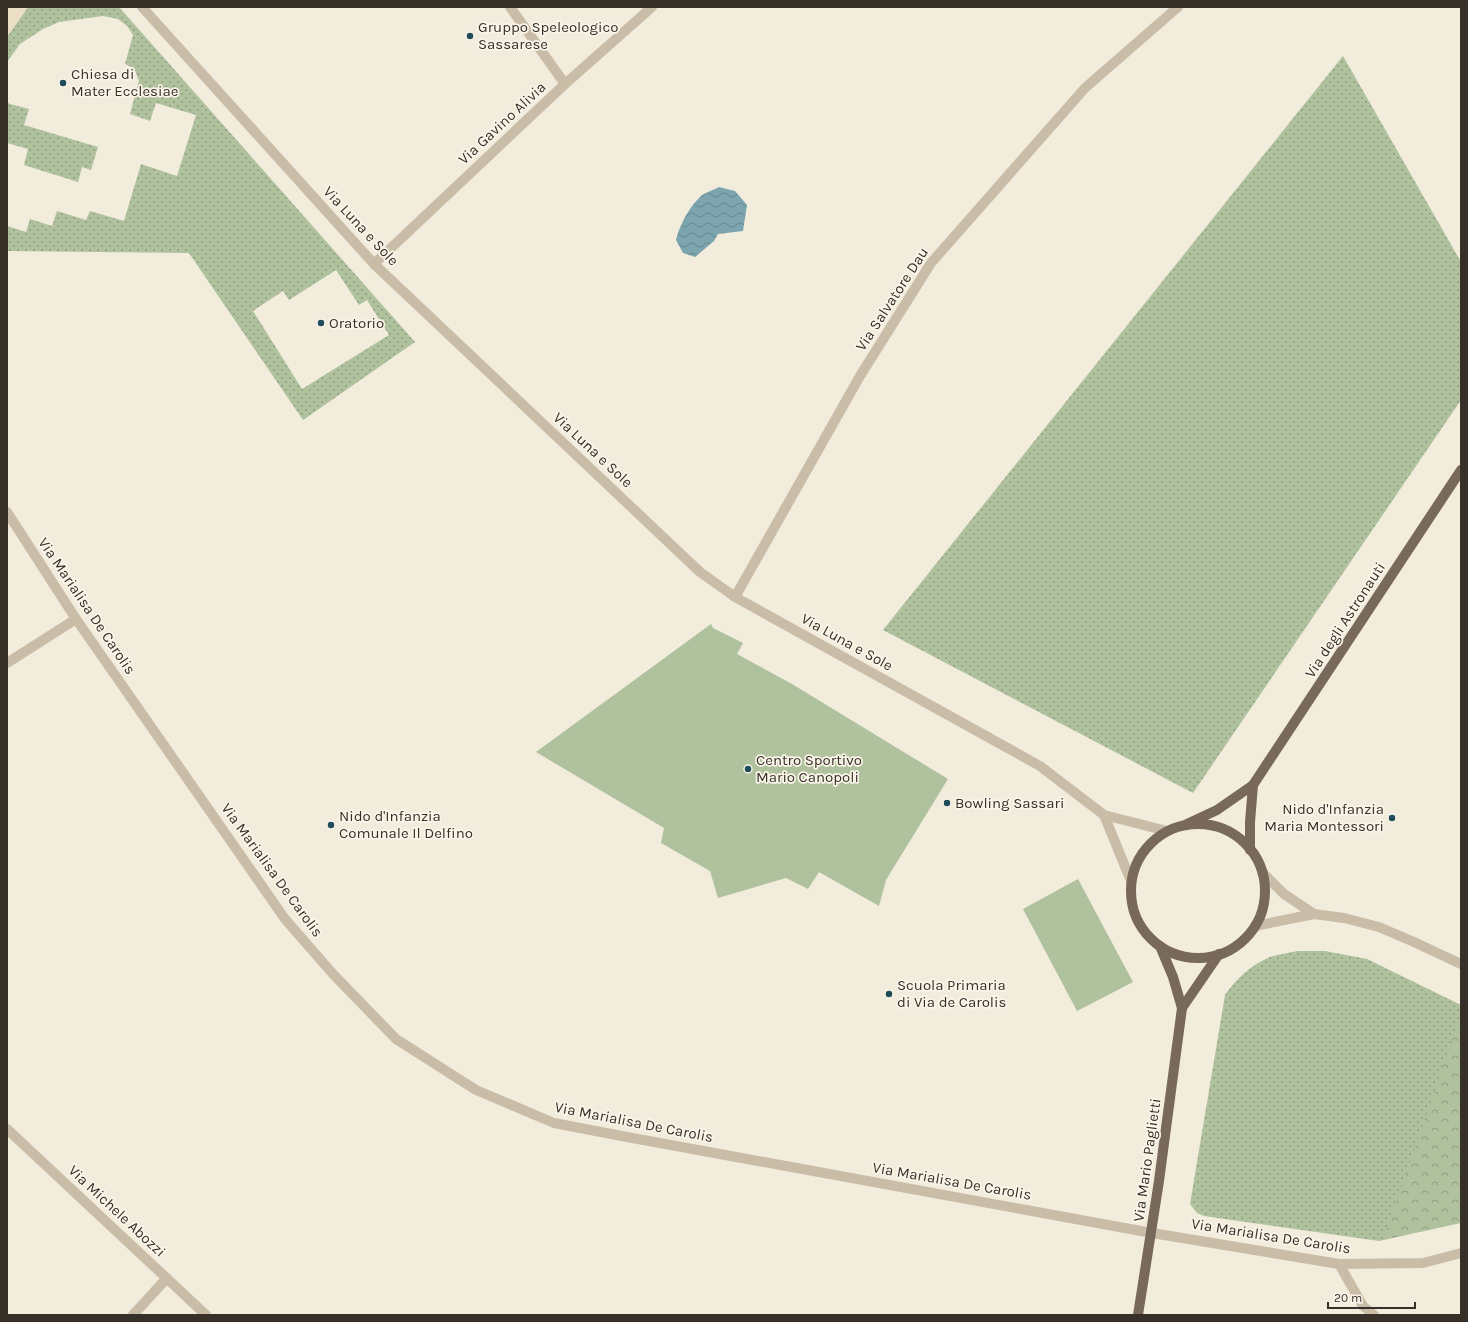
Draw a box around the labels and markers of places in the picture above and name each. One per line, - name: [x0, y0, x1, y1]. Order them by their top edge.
- place label: Gruppo Speleologico Sassarese: [478, 18, 618, 53]
- marker: Gruppo Speleologico Sassarese: [465, 31, 475, 41]
- place label: Chiesa di Mater Ecclesiae: [71, 65, 178, 100]
- marker: Chiesa di Mater Ecclesiae: [58, 78, 68, 88]
- place label: Oratorio: [329, 314, 384, 332]
- marker: Oratorio: [316, 318, 326, 328]
- place label: Centro Sportivo Mario Canopoli: [756, 751, 862, 786]
- marker: Centro Sportivo Mario Canopoli: [743, 764, 753, 774]
- place label: Bowling Sassari: [955, 794, 1064, 812]
- marker: Bowling Sassari: [942, 798, 952, 808]
- place label: Nido d'Infanzia Maria Montessori: [1264, 800, 1384, 835]
- place label: Nido d'Infanzia Comunale Il Delfino: [339, 807, 473, 842]
- marker: Nido d'Infanzia Maria Montessori: [1387, 813, 1397, 823]
- marker: Nido d'Infanzia Comunale Il Delfino: [326, 820, 336, 830]
- place label: Scuola Primaria di Via de Carolis: [897, 976, 1006, 1011]
- marker: Scuola Primaria di Via de Carolis: [884, 989, 894, 999]

